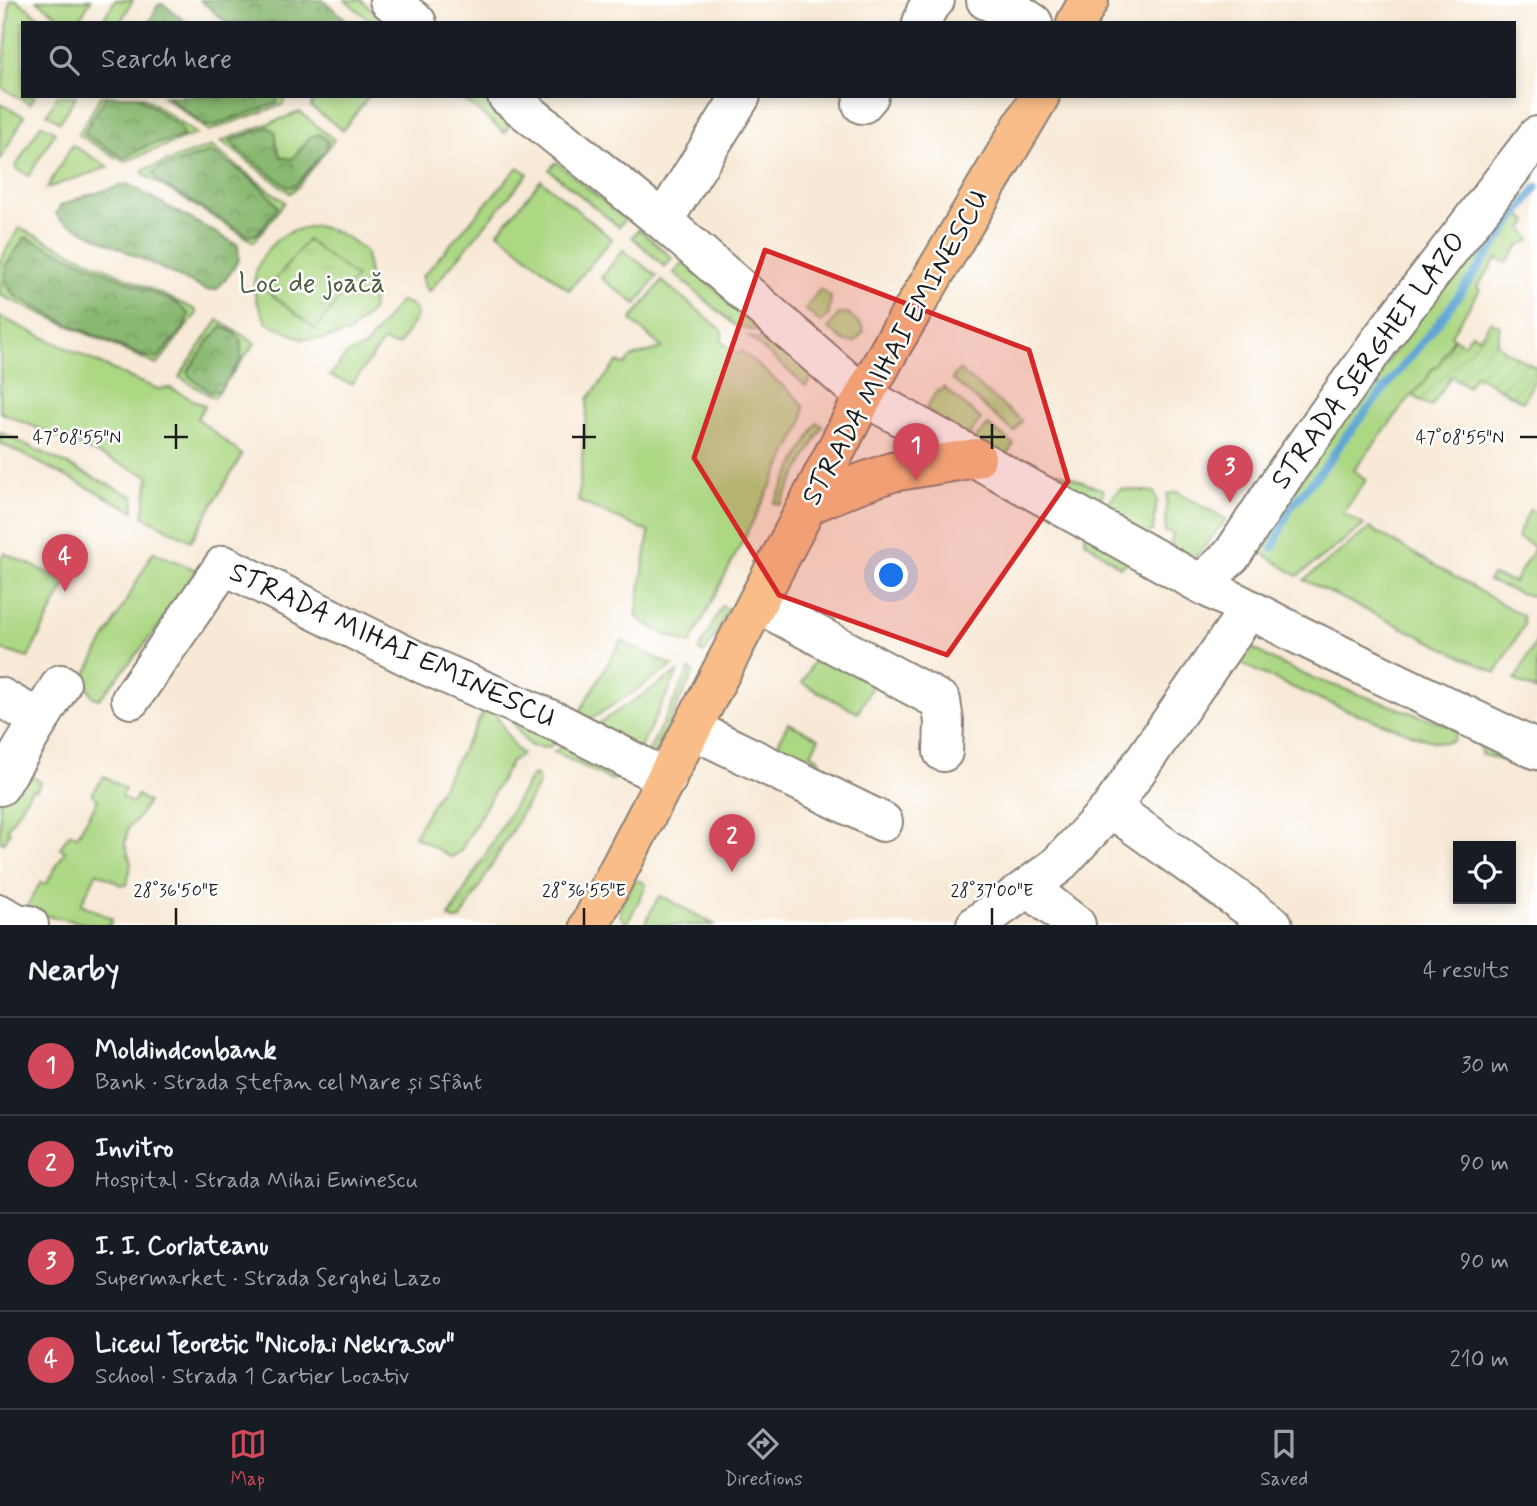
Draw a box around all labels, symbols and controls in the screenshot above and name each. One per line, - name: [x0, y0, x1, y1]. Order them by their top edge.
- search box: [21, 21, 1516, 98]
- icon: search: [45, 41, 83, 79]
- text: Search here: [101, 43, 232, 77]
- street label: STRADA MIHAI EMINESCU: [794, 184, 998, 512]
- street label: STRADA SERGHEI LAZO: [1263, 225, 1475, 497]
- park label: Loc de joacă: [239, 266, 385, 303]
- pin: 1: [893, 423, 939, 481]
- text: 47°08'55"N: [33, 426, 121, 450]
- text: 47°08'55"N: [1416, 426, 1504, 450]
- pin: 3: [1207, 445, 1253, 503]
- pin: 4: [42, 534, 88, 592]
- street label: STRADA MIHAI EMINESCU: [223, 554, 561, 738]
- your location: [874, 558, 908, 592]
- pin: 2: [709, 814, 755, 872]
- map controls: [1453, 841, 1516, 904]
- button: locate: [1453, 841, 1516, 904]
- text: 28°36'50"E: [134, 879, 218, 903]
- text: 28°36'55"E: [542, 879, 626, 903]
- text: 28°37'00"E: [950, 879, 1034, 903]
- text: Nearby: [28, 951, 119, 990]
- text: 4 results: [1423, 956, 1509, 986]
- text: Moldindconbank: [95, 1034, 277, 1068]
- text: 1: [46, 1051, 56, 1081]
- text: 30 m: [1461, 1051, 1509, 1081]
- text: Bank · Strada Ștefan cel Mare și Sfânt: [95, 1068, 482, 1098]
- text: Invitro: [95, 1132, 174, 1166]
- text: 2: [45, 1149, 57, 1179]
- text: 90 m: [1460, 1149, 1509, 1179]
- text: Hospital · Strada Mihai Eminescu: [95, 1166, 418, 1196]
- text: I. I. Corlateanu: [95, 1230, 269, 1264]
- text: 3: [46, 1247, 56, 1277]
- text: 90 m: [1460, 1247, 1509, 1277]
- text: Supermarket · Strada Serghei Lazo: [95, 1264, 441, 1294]
- text: Liceul Teoretic "Nicolai Nekrasov": [95, 1328, 455, 1362]
- text: 4: [44, 1345, 58, 1375]
- text: 210 m: [1449, 1345, 1509, 1375]
- text: School · Strada 1 Cartier Locativ: [95, 1362, 409, 1392]
- tab: Map: [229, 1425, 267, 1492]
- tab: Directions: [724, 1425, 803, 1492]
- tab: Saved: [1260, 1425, 1308, 1492]

